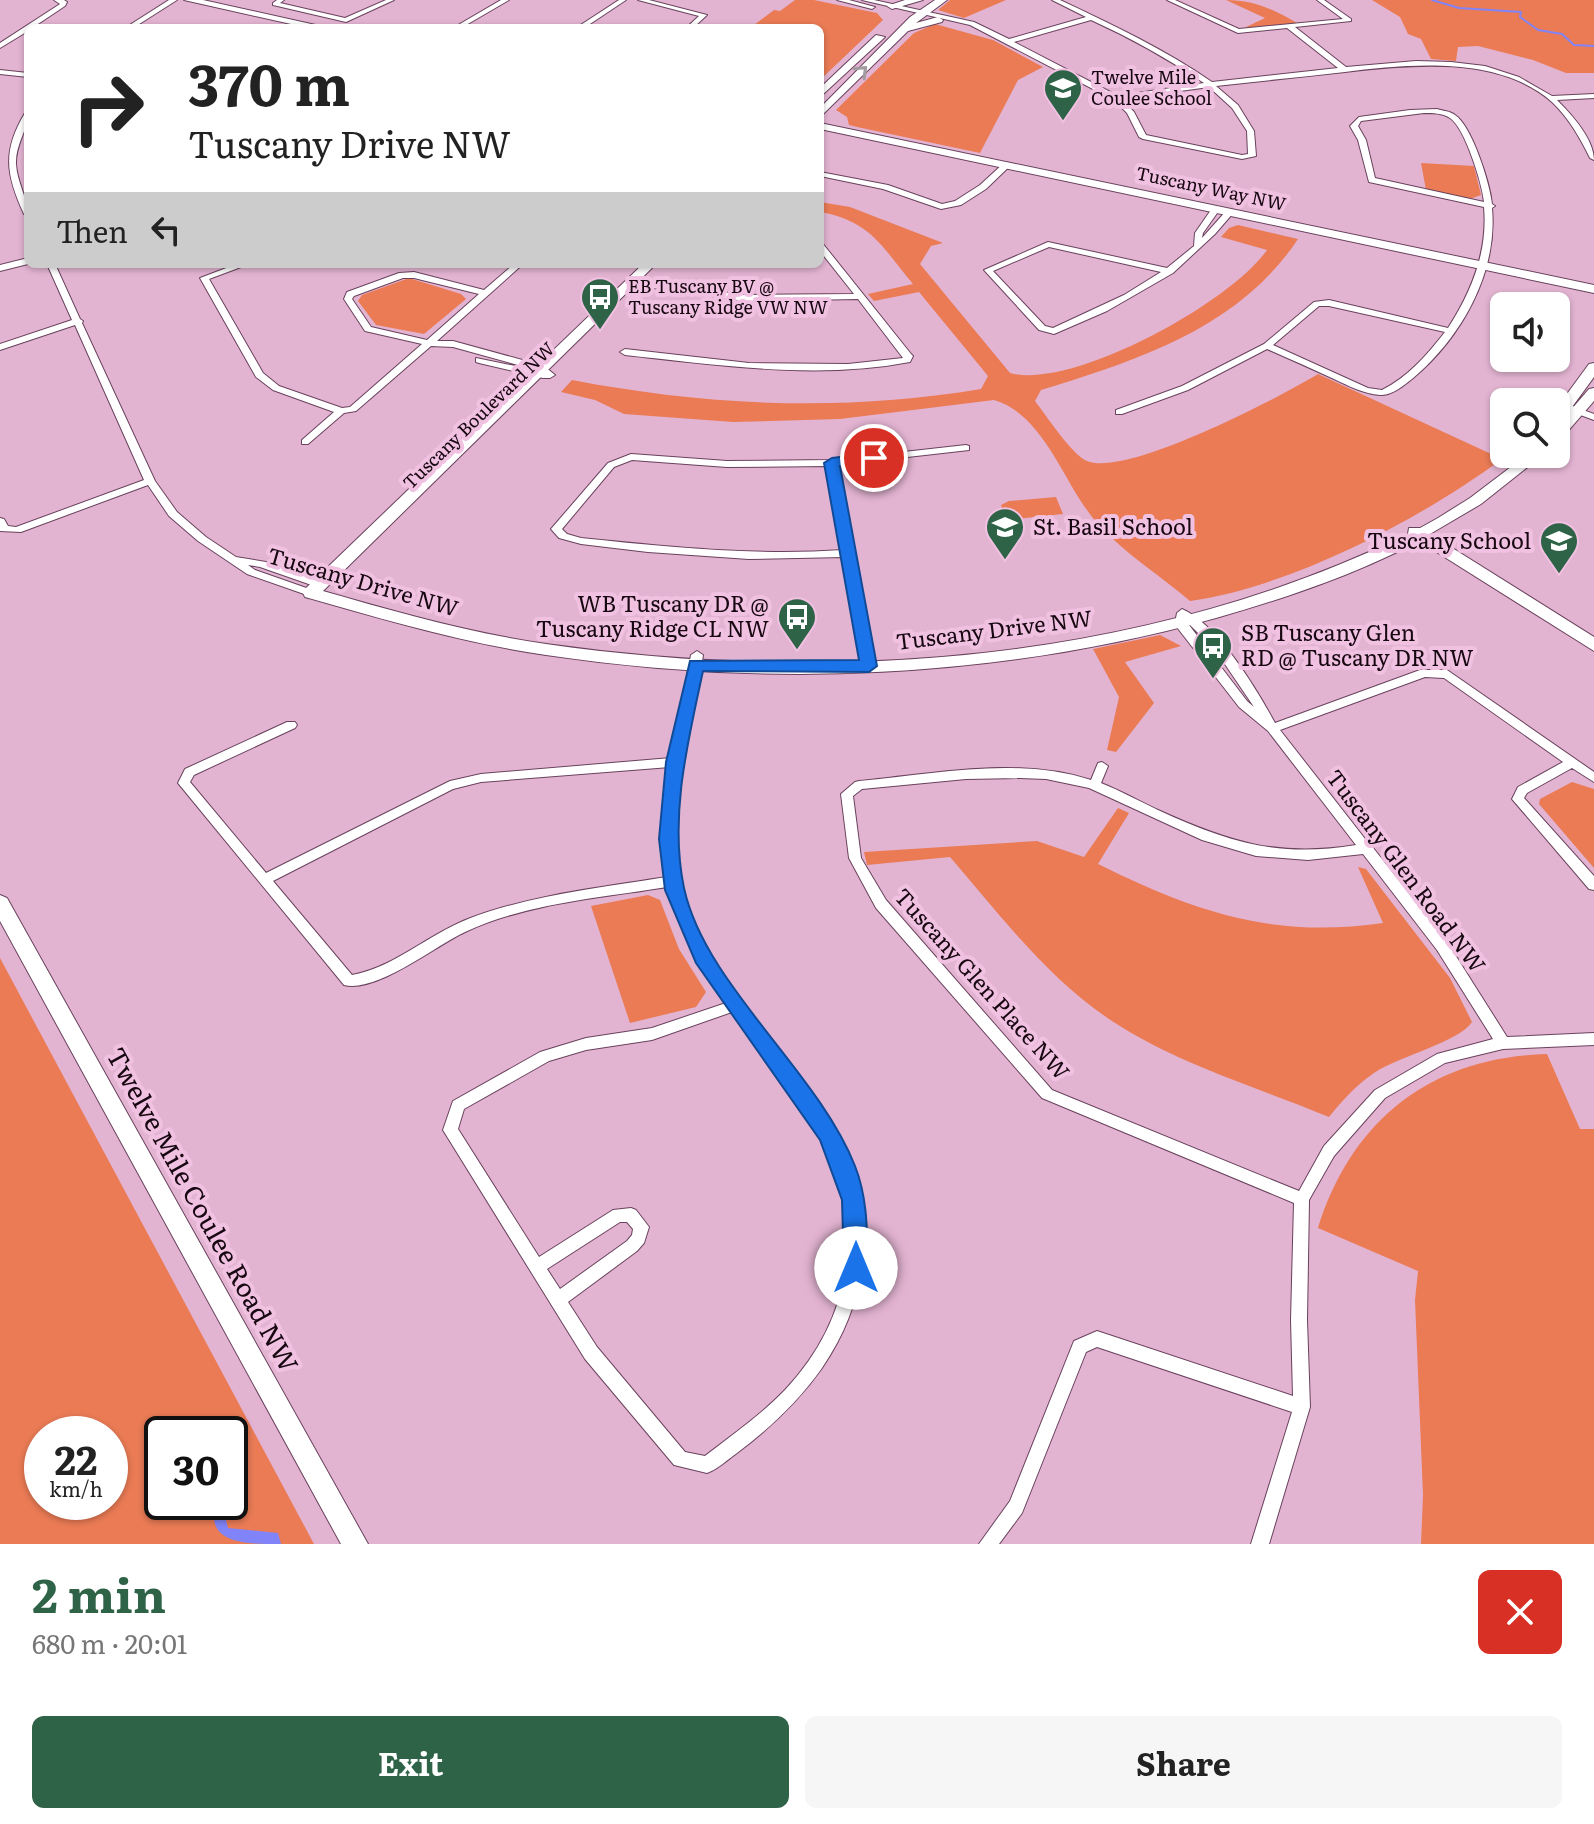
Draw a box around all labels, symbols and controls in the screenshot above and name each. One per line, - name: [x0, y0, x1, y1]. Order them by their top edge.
- text: 370 m: [188, 40, 350, 123]
- icon: right: [56, 56, 160, 160]
- place label: Twelve Mile Coulee School: [1091, 63, 1212, 111]
- one-way arrow: [853, 66, 867, 80]
- school or university icon: Twelve Mile Coulee School: [1042, 67, 1084, 122]
- text: Tuscany Drive NW: [188, 116, 511, 169]
- street label: Tuscany Way NW: [1134, 158, 1289, 217]
- text: Then: [56, 208, 128, 252]
- icon: left: [144, 208, 188, 252]
- place label: EB Tuscany BV @ Tuscany Ridge VW NW: [628, 272, 828, 320]
- bus stop icon: EB Tuscany BV @ Tuscany Ridge VW NW: [579, 276, 621, 331]
- map controls: [1490, 292, 1570, 468]
- button: sound: [1490, 292, 1570, 372]
- street label: Tuscany Boulevard NW: [396, 335, 560, 495]
- button: search: [1490, 388, 1570, 468]
- pin: [840, 424, 908, 492]
- icon: arrive: [852, 436, 896, 480]
- school or university icon: St. Basil School: [984, 506, 1026, 561]
- place label: St. Basil School: [1033, 509, 1193, 542]
- school or university icon: Tuscany School: [1538, 520, 1580, 575]
- place label: Tuscany School: [1367, 523, 1531, 556]
- street label: Tuscany Drive NW: [264, 538, 463, 624]
- place label: WB Tuscany DR @ Tuscany Ridge CL NW: [536, 586, 769, 644]
- bus stop icon: WB Tuscany DR @ Tuscany Ridge CL NW: [776, 596, 818, 651]
- street label: Tuscany Drive NW: [894, 600, 1094, 657]
- place label: SB Tuscany Glen RD @ Tuscany DR NW: [1241, 615, 1474, 673]
- bus stop icon: SB Tuscany Glen RD @ Tuscany DR NW: [1192, 625, 1234, 680]
- street label: Tuscany Glen Road NW: [1320, 762, 1495, 979]
- street label: Tuscany Glen Place NW: [888, 880, 1078, 1086]
- street label: Twelve Mile Coulee Road NW: [98, 1039, 310, 1378]
- position arrow: [814, 1226, 898, 1310]
- speed limit sign: 30: [144, 1416, 248, 1520]
- text: 22: [55, 1428, 97, 1487]
- text: km/h: [49, 1473, 103, 1503]
- text: 2 min: [32, 1557, 166, 1628]
- button: close: [1478, 1570, 1562, 1654]
- text: 680 m · 20:01: [32, 1623, 187, 1662]
- button: Exit: [32, 1716, 789, 1808]
- button: Share: [805, 1716, 1562, 1808]

